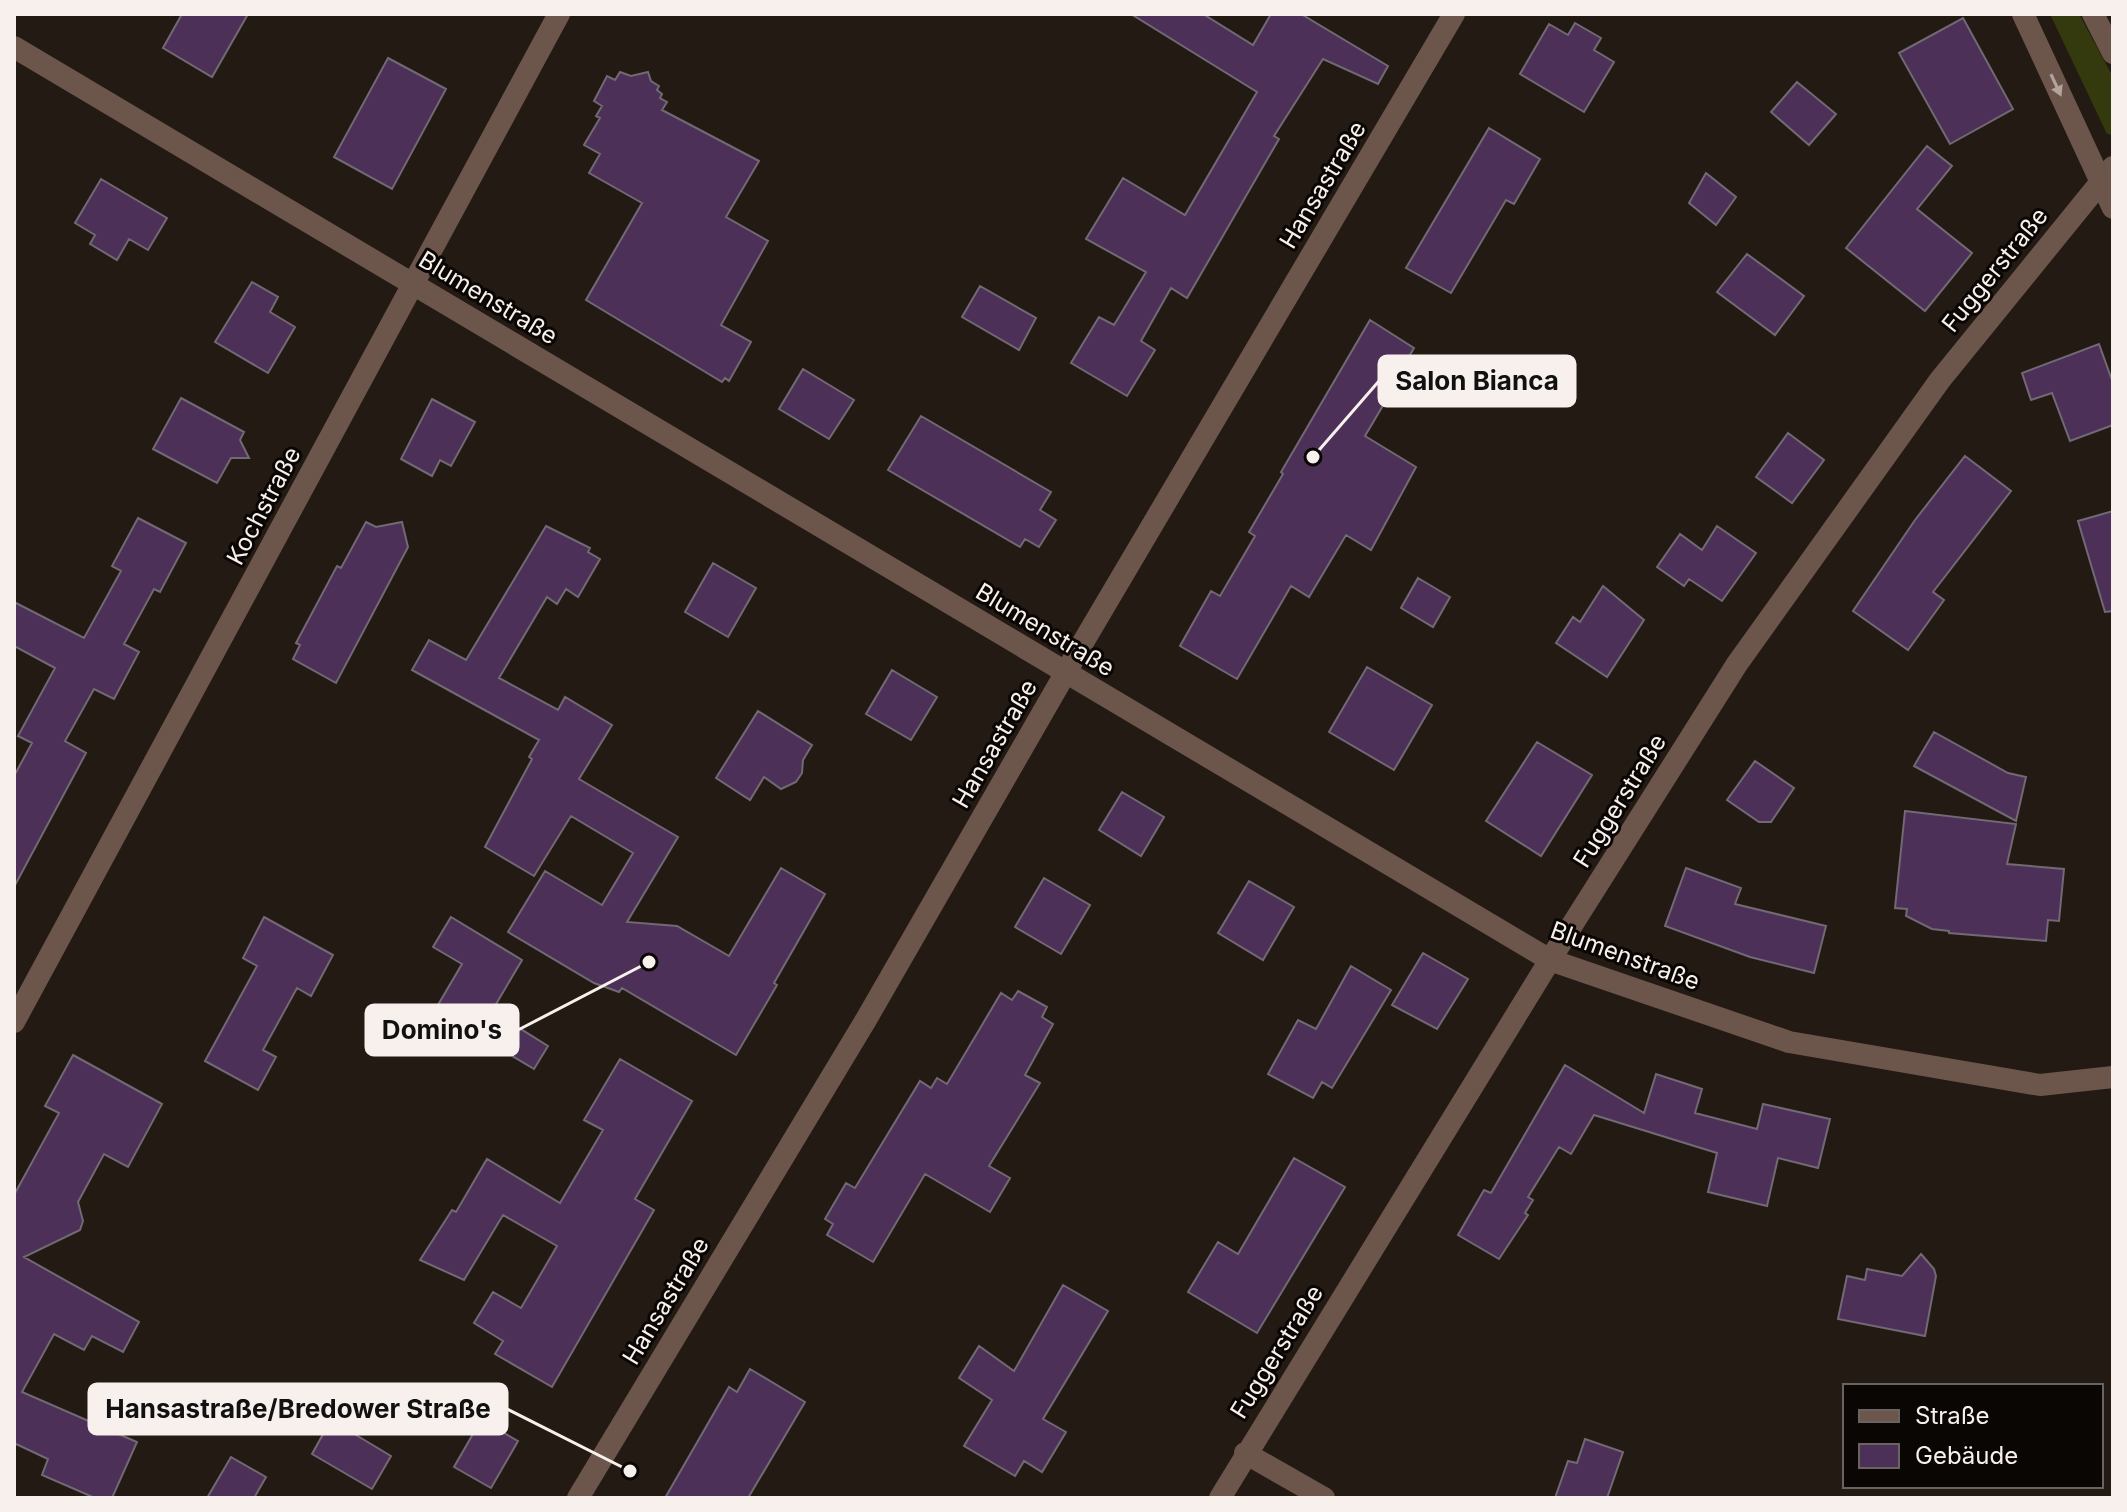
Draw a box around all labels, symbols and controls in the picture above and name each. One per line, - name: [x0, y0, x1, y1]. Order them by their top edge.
- one-way arrow: [2049, 73, 2062, 96]
- street label: Hansastraße: [1273, 116, 1372, 254]
- street label: Fuggerstraße: [1936, 202, 2054, 338]
- street label: Blumenstraße: [414, 245, 563, 350]
- callout: Salon Bianca: [1379, 356, 1575, 406]
- text: Salon Bianca: [1395, 365, 1559, 396]
- street label: Kochstraße: [220, 442, 307, 570]
- street label: Blumenstraße: [971, 577, 1120, 682]
- street label: Hansastraße: [946, 674, 1043, 813]
- street label: Fuggerstraße: [1567, 729, 1672, 873]
- street label: Blumenstraße: [1547, 915, 1704, 996]
- callout: Domino's: [366, 1005, 518, 1055]
- text: Domino's: [382, 1014, 502, 1045]
- street label: Hansastraße: [616, 1232, 715, 1370]
- street label: Fuggerstraße: [1224, 1280, 1329, 1424]
- callout: Hansastraße/Bredower Straße: [89, 1384, 507, 1434]
- legend: [1843, 1384, 2103, 1488]
- text: Hansastraße/Bredower Straße: [105, 1393, 491, 1424]
- text: Straße: [1915, 1401, 1990, 1430]
- text: Gebäude: [1915, 1441, 2018, 1470]

